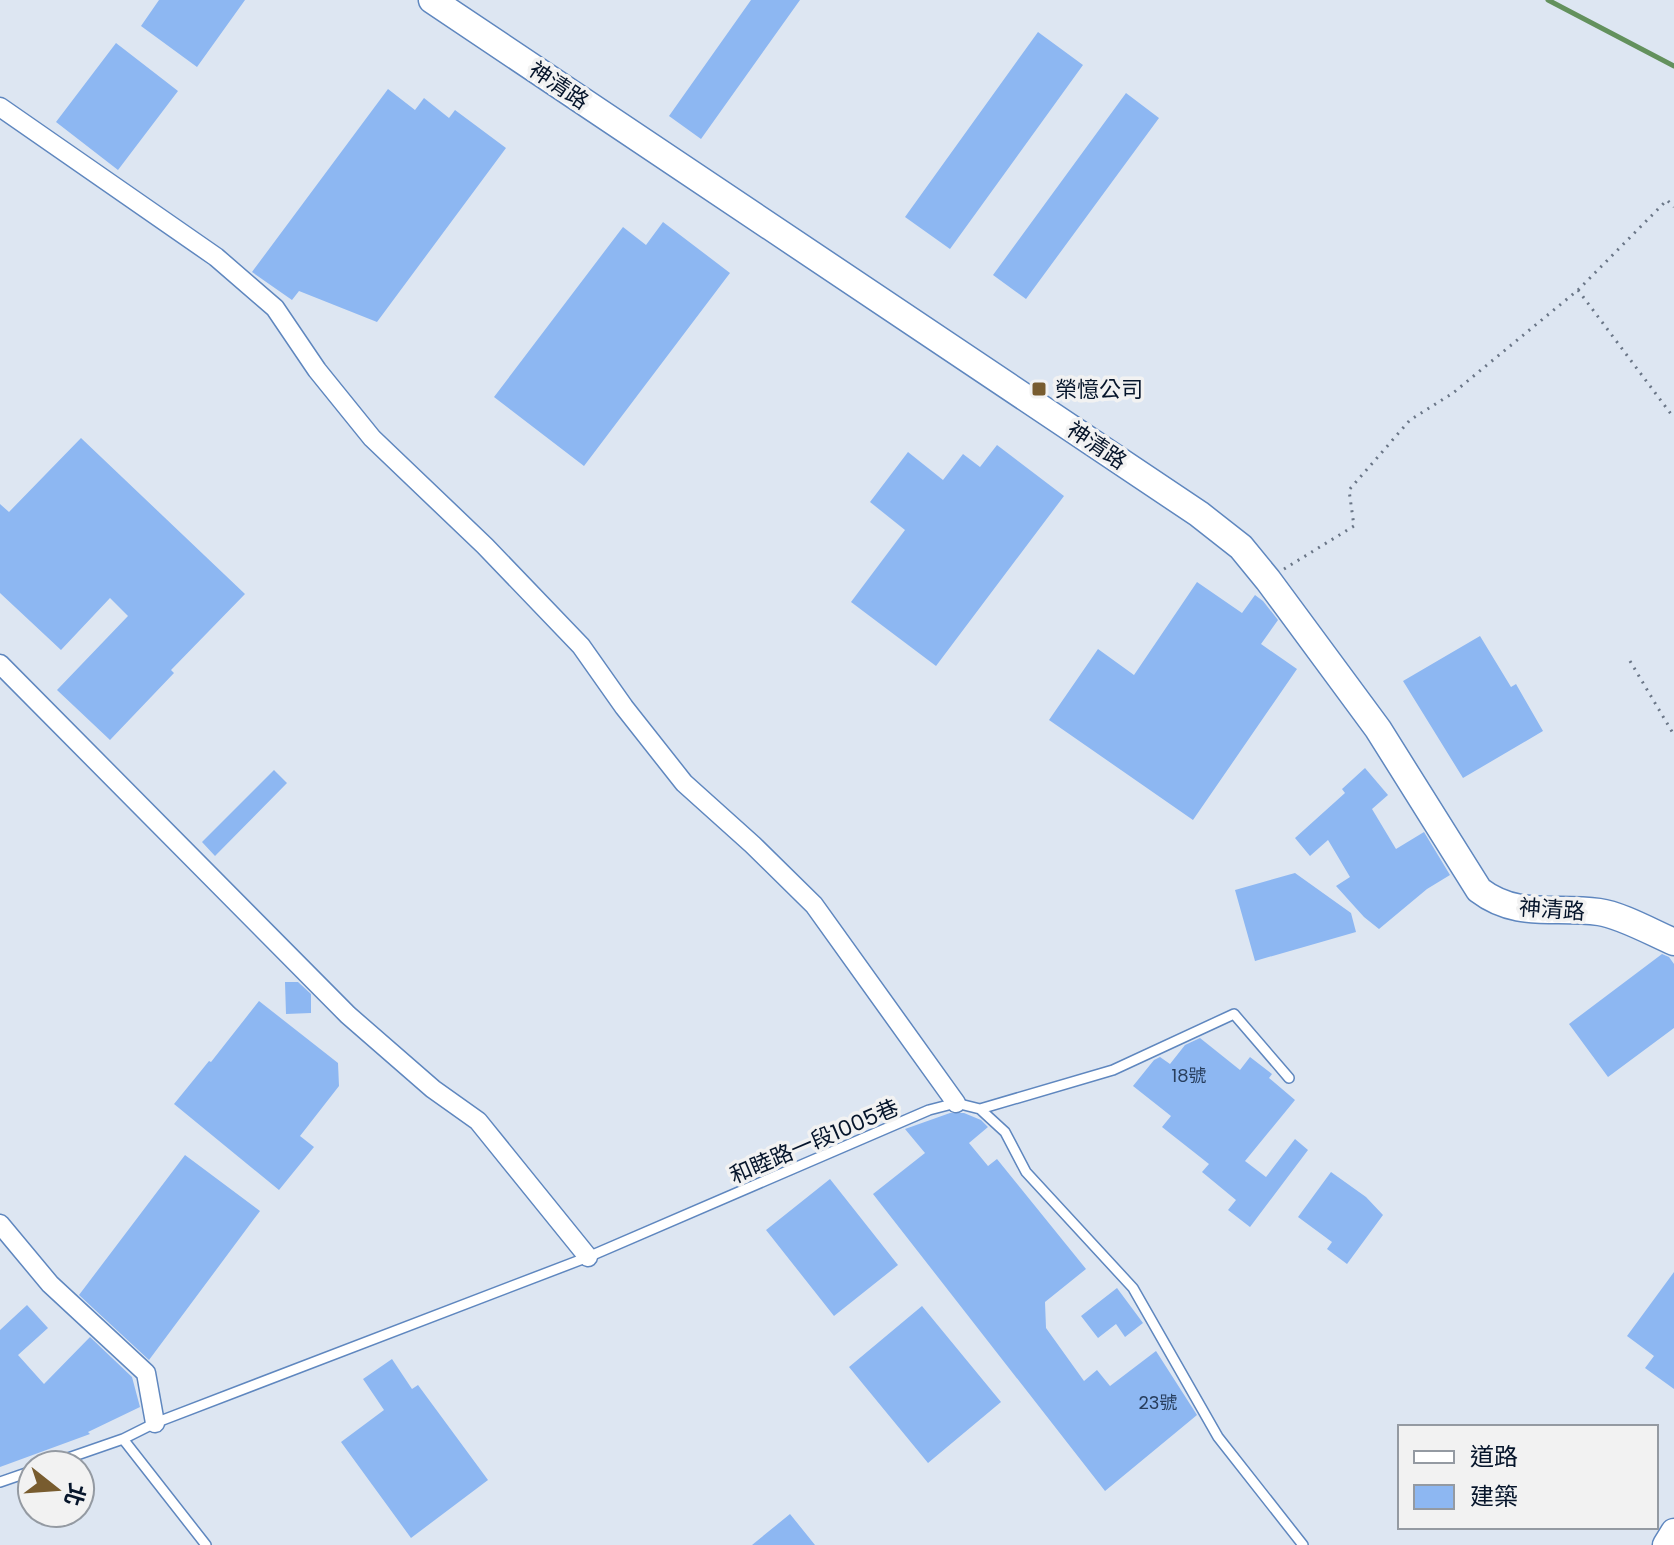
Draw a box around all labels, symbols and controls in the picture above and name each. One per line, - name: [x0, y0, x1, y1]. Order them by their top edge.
- street label: 神清路: [523, 54, 595, 117]
- place label: 榮憶公司: [1055, 374, 1143, 405]
- marker: 榮憶公司: [1030, 380, 1048, 398]
- street label: 神清路: [1061, 414, 1133, 477]
- street label: 神清路: [1518, 892, 1586, 927]
- house number: 18號: [1171, 1063, 1207, 1088]
- street label: 和睦路一段1005巷: [725, 1092, 903, 1191]
- house number: 23號: [1139, 1390, 1177, 1415]
- legend: [1398, 1425, 1658, 1529]
- text: 道路: [1470, 1440, 1518, 1473]
- north arrow: [16, 1449, 96, 1529]
- text: 北: [57, 1480, 93, 1510]
- text: 建築: [1470, 1480, 1518, 1513]

